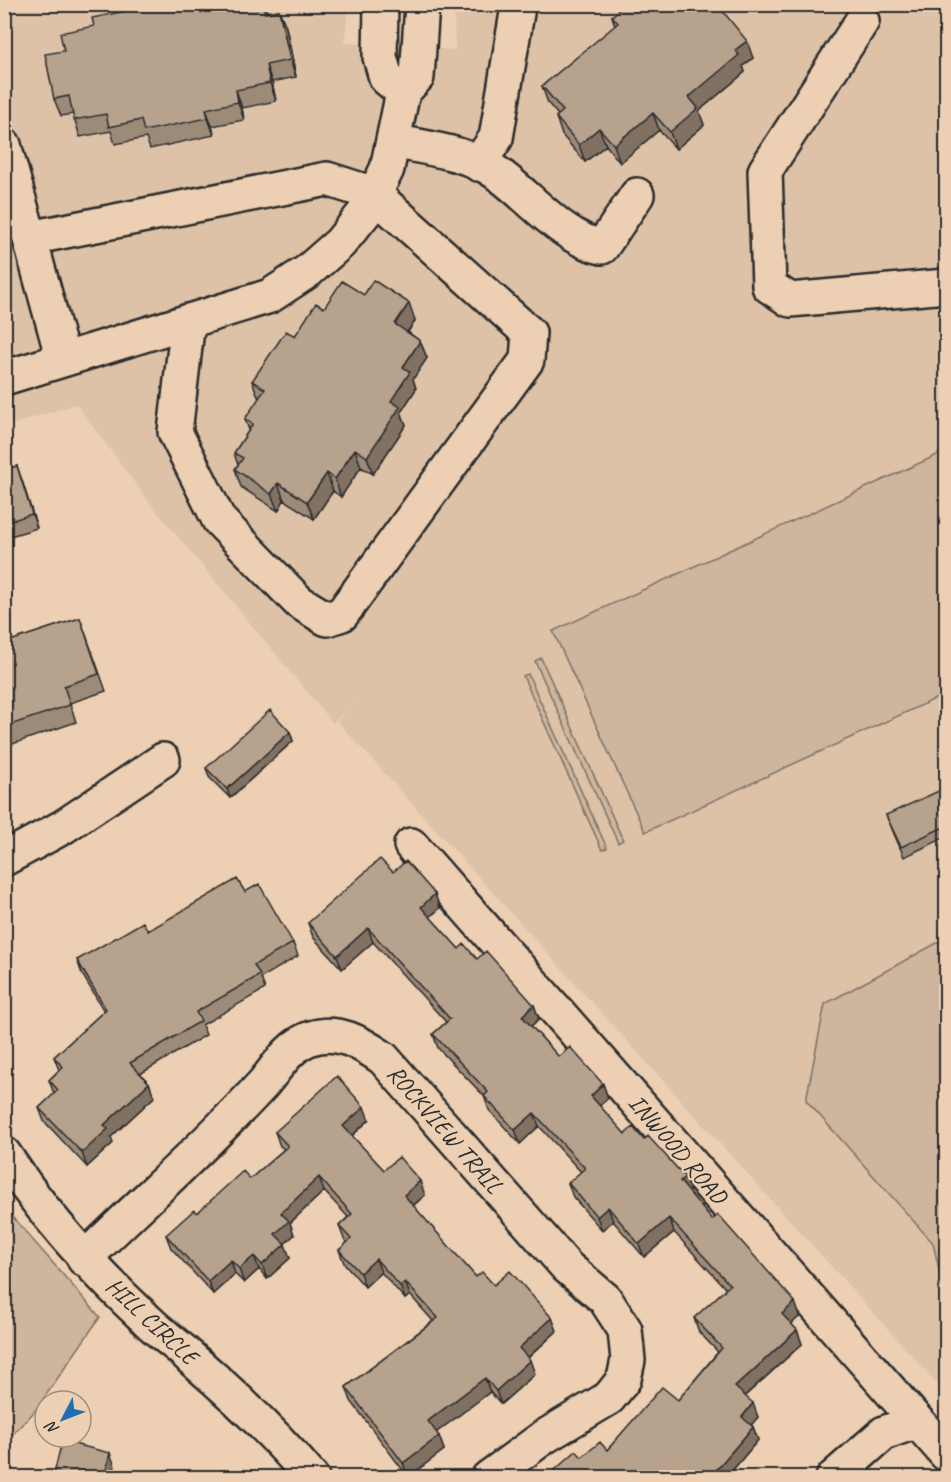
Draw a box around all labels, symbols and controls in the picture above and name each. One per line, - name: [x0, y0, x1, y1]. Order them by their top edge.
- street label: ROCKVIEW TRAIL: [381, 1059, 509, 1200]
- street label: INWOOD ROAD: [622, 1088, 735, 1212]
- street label: HILL CIRCLE: [100, 1271, 206, 1373]
- north arrow: [33, 1389, 93, 1449]
- text: N: [40, 1416, 63, 1439]

